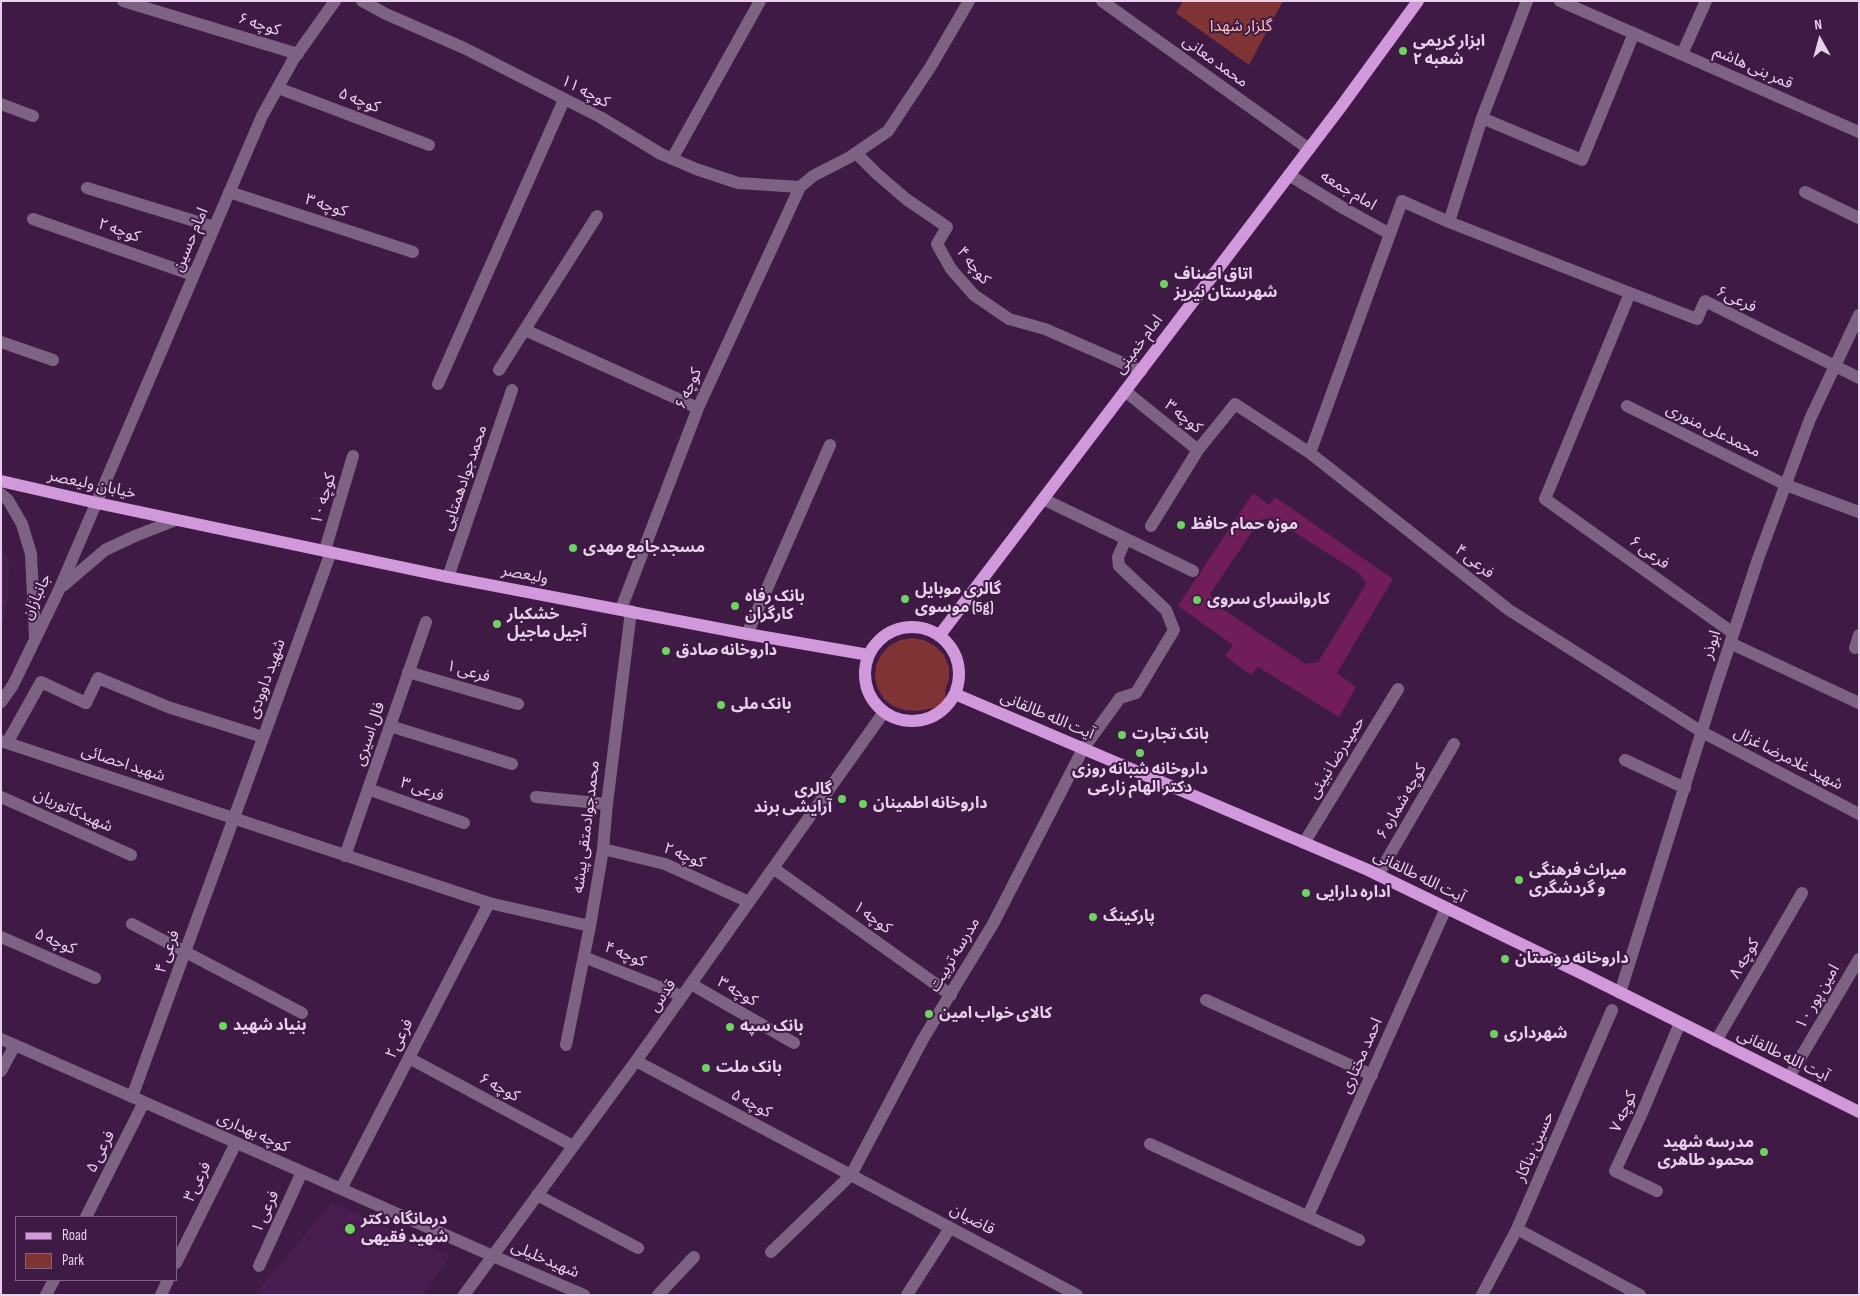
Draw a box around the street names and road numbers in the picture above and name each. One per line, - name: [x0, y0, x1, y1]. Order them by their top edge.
- street label: کوچه ۶: [236, 10, 282, 40]
- street label: محمد معانی: [1178, 32, 1252, 92]
- street label: قمر بنی هاشم: [1710, 42, 1796, 94]
- street label: کوچه ۱۱: [557, 72, 613, 112]
- street label: کوچه ۵: [335, 84, 383, 118]
- street label: امام جمعه: [1317, 167, 1379, 215]
- street label: کوچه ۳: [303, 190, 349, 222]
- street label: امام حسین: [169, 205, 213, 275]
- street label: کوچه ۲: [96, 215, 142, 247]
- street label: کوچه ۴: [952, 243, 994, 289]
- street label: فرعی۶: [1713, 282, 1759, 318]
- street label: امام خمینی: [1111, 312, 1167, 378]
- street label: ۶ کوچه: [671, 365, 707, 413]
- street label: کوچه ۳: [1160, 396, 1206, 438]
- street label: محمدعلی منوری: [1663, 400, 1763, 462]
- street label: محمدجوادهمتایی: [438, 423, 492, 533]
- street label: خیابان ولیعصر: [46, 466, 138, 504]
- street label: کوچه ۱۰: [307, 471, 341, 527]
- street label: فرعی ۶: [1625, 532, 1673, 574]
- street label: فرعی ۴: [1451, 541, 1497, 583]
- street label: ولیعصر: [500, 561, 550, 589]
- street label: جانبازان: [18, 571, 56, 623]
- street label: ابوذر: [1698, 628, 1726, 662]
- street label: شهید داوودی: [244, 637, 290, 721]
- street label: فرعی ۱: [444, 657, 492, 687]
- street label: آیت الله طالقانی: [997, 688, 1097, 744]
- street label: فال اسیری: [350, 700, 390, 768]
- street label: حمیدرضا نبیئی: [1304, 713, 1370, 803]
- street label: شهید غلامرضا غزال: [1730, 723, 1846, 795]
- street label: شهید احصائی: [79, 741, 167, 787]
- street label: محمدجوادمتقی پیشه: [569, 760, 605, 894]
- street label: کوچه شماره ۶: [1373, 761, 1431, 843]
- street label: فرعی ۳: [398, 774, 446, 806]
- street label: شهیدکاتوریان: [30, 785, 116, 837]
- street label: کوچه ۲: [660, 839, 708, 873]
- street label: آیت الله طالقانی: [1370, 846, 1468, 908]
- street label: کوچه ۱: [849, 898, 895, 938]
- street label: مدرسه تربیت: [925, 914, 985, 996]
- street label: کوچه ۵: [31, 925, 79, 959]
- street label: فرعی ۴: [151, 928, 185, 976]
- street label: کوچه ۸: [1726, 936, 1764, 982]
- street label: کوچه ۴: [601, 938, 649, 972]
- street label: امین پور ۱۰: [1792, 961, 1844, 1033]
- street label: کوچه ۳: [714, 973, 760, 1011]
- street label: قدس: [645, 976, 681, 1016]
- street label: احمد مختاری: [1337, 1015, 1387, 1097]
- street label: فرعی۲: [382, 1016, 418, 1062]
- street label: آیت الله طالقانی: [1734, 1025, 1832, 1087]
- street label: کوچه ۶: [475, 1069, 523, 1107]
- street label: کوچه ۵: [727, 1085, 775, 1123]
- street label: کوچه ۷: [1606, 1088, 1642, 1136]
- street label: کوچه بهداری: [214, 1109, 292, 1157]
- street label: حسین بناکار: [1511, 1109, 1559, 1185]
- street label: فرعی ۵: [82, 1128, 120, 1176]
- street label: فرعی۳: [180, 1159, 216, 1205]
- street label: فرعی ۱: [248, 1188, 284, 1236]
- street label: قاضیان: [946, 1200, 998, 1240]
- street label: شهیدخلیلی: [508, 1237, 582, 1283]

